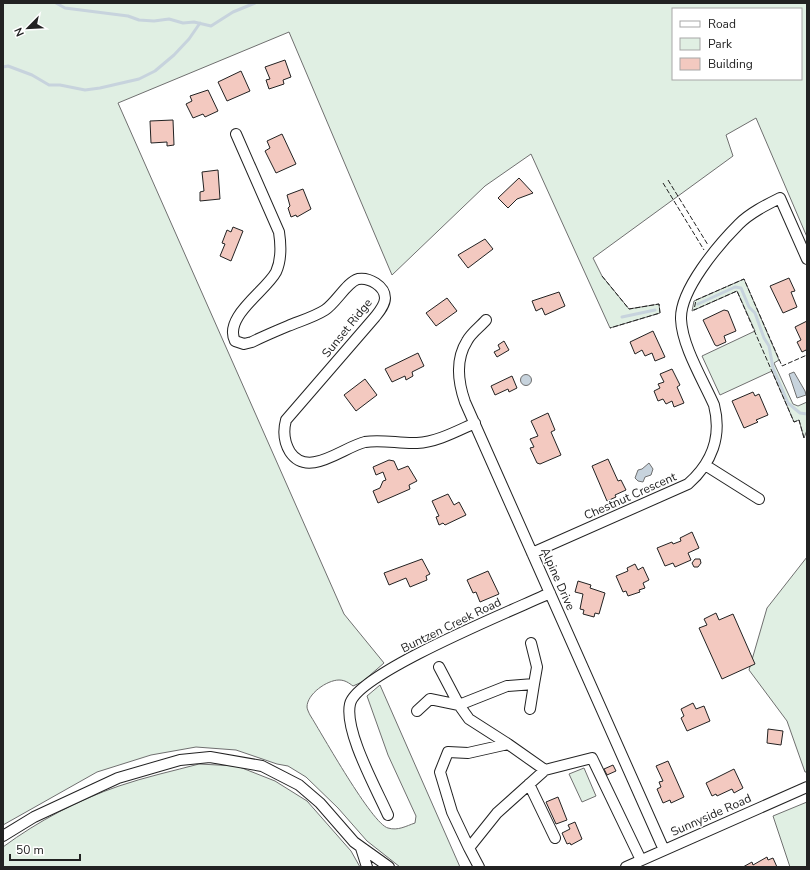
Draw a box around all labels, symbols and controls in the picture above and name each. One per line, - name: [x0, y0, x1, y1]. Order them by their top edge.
- north arrow: [8, 8, 48, 48]
- legend: [672, 8, 802, 80]
- text: Road: [708, 16, 736, 32]
- text: N: [11, 25, 28, 39]
- text: Park: [708, 36, 733, 52]
- text: Building: [708, 56, 753, 72]
- street label: Sunset Ridge: [318, 295, 376, 361]
- street label: Chestnut Crescent: [581, 468, 679, 524]
- street label: Alpine Drive: [537, 545, 579, 613]
- street label: Buntzen Creek Road: [398, 594, 504, 656]
- street label: Sunnyside Road: [668, 790, 754, 840]
- scale bar: [10, 836, 80, 862]
- text: 50 m: [16, 842, 44, 858]

